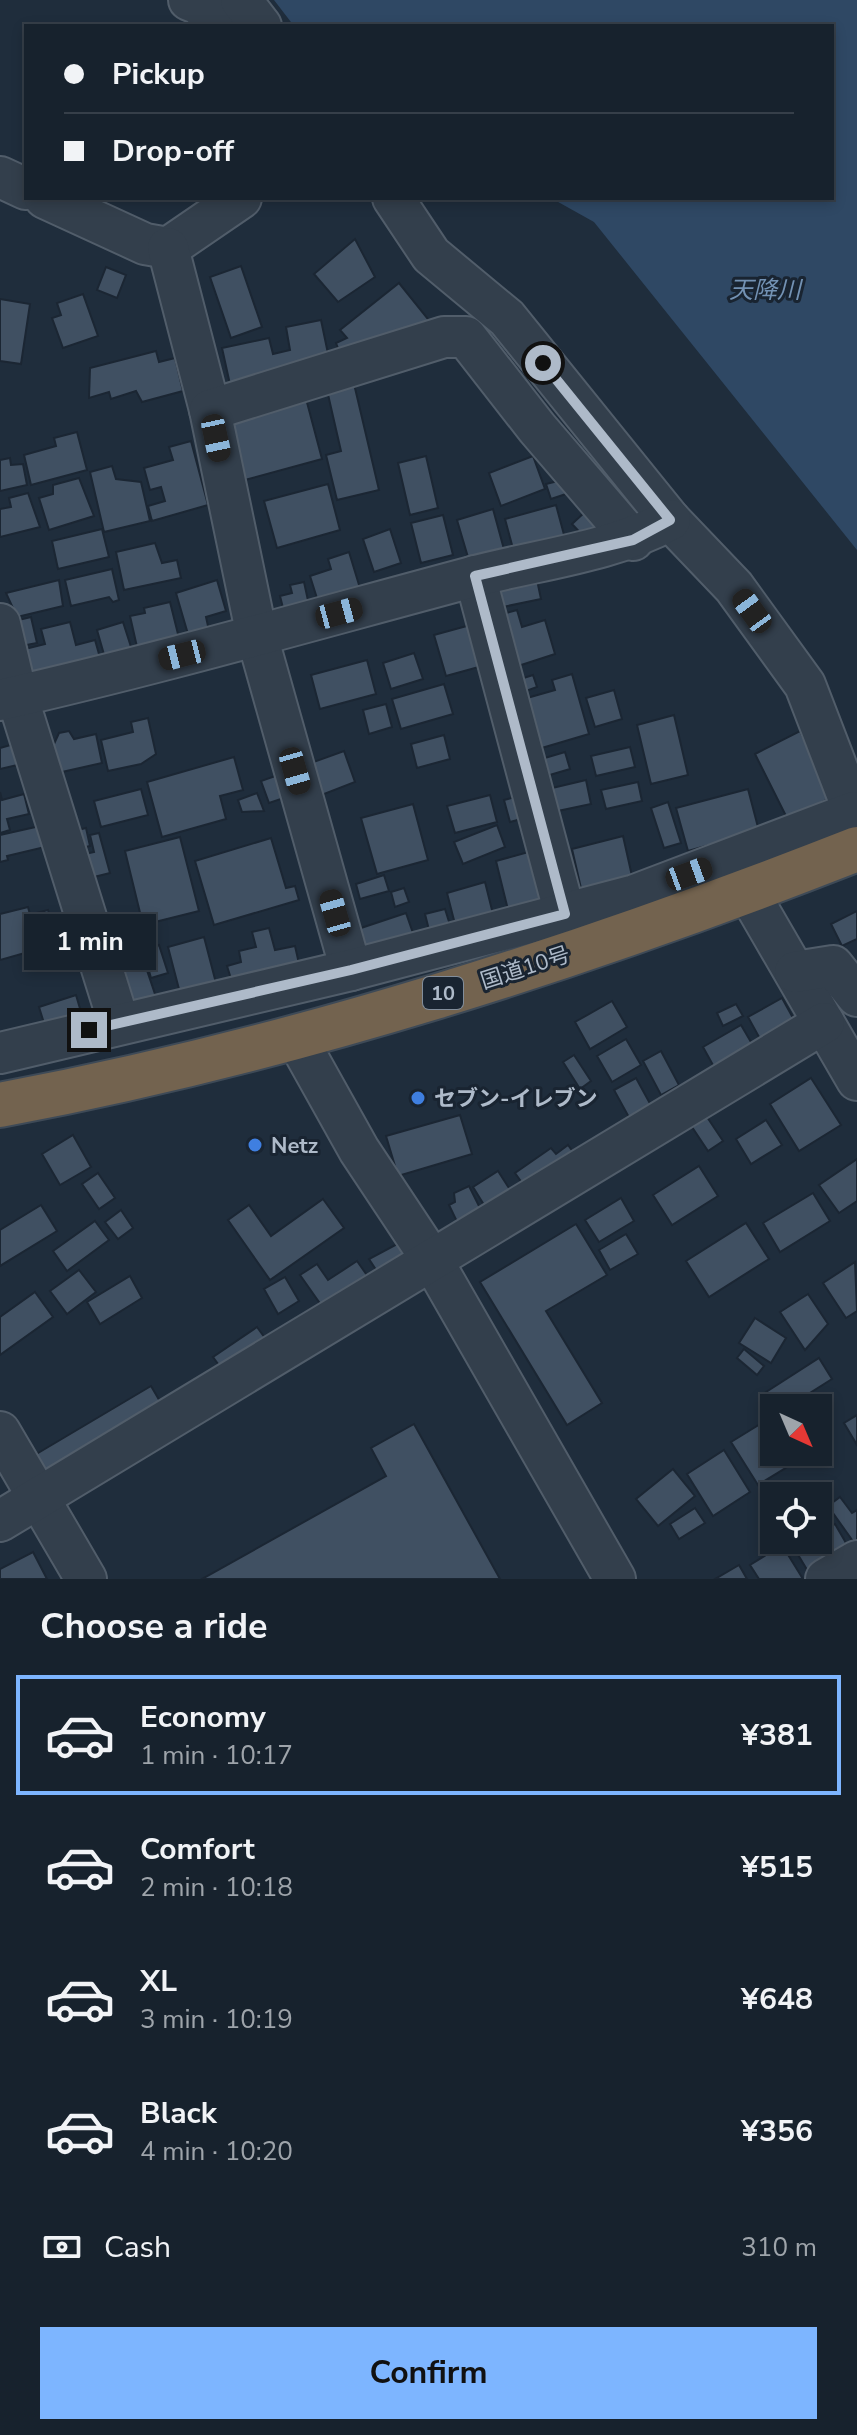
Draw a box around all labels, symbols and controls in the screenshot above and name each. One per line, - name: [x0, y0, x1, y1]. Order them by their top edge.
- text: Pickup: [112, 54, 205, 95]
- text: Drop-off: [112, 131, 234, 172]
- water label: 天降川: [729, 274, 804, 306]
- route start: [525, 345, 561, 381]
- car: [199, 412, 233, 464]
- car: [728, 585, 776, 637]
- car: [313, 595, 365, 631]
- car: [156, 638, 208, 672]
- car: [277, 745, 313, 797]
- car: [662, 855, 716, 893]
- car: [317, 887, 353, 939]
- callout: 1 min: [23, 914, 155, 970]
- text: 1 min: [56, 924, 124, 959]
- street label: 国道10号: [477, 939, 574, 996]
- road number: 10: [423, 977, 463, 1009]
- route end: [71, 1012, 107, 1048]
- place label: セブン-イレブン: [434, 1084, 598, 1114]
- marker: セブン-イレブン: [409, 1089, 427, 1107]
- place label: Netz: [271, 1131, 318, 1161]
- marker: Netz: [246, 1136, 264, 1154]
- north arrow: [760, 1394, 832, 1466]
- map controls: [760, 1394, 832, 1554]
- button: locate: [760, 1482, 832, 1554]
- text: Choose a ride: [40, 1602, 268, 1651]
- text: Economy: [140, 1697, 266, 1738]
- icon: car: [44, 1699, 116, 1771]
- text: ¥381: [741, 1715, 813, 1756]
- text: 1 min · 10:17: [140, 1738, 293, 1773]
- text: Comfort: [140, 1829, 255, 1870]
- icon: car: [44, 1831, 116, 1903]
- text: ¥515: [741, 1847, 813, 1888]
- text: 2 min · 10:18: [140, 1870, 293, 1905]
- text: XL: [140, 1961, 177, 2002]
- icon: car: [44, 1963, 116, 2035]
- text: ¥648: [741, 1979, 813, 2020]
- text: 3 min · 10:19: [140, 2002, 293, 2037]
- text: Black: [140, 2093, 217, 2134]
- icon: car: [44, 2095, 116, 2167]
- text: ¥356: [741, 2111, 813, 2152]
- text: 4 min · 10:20: [140, 2134, 293, 2169]
- icon: cash: [40, 2225, 84, 2269]
- text: Cash: [104, 2227, 171, 2268]
- text: 310 m: [741, 2230, 817, 2265]
- button: Confirm: [40, 2327, 817, 2419]

